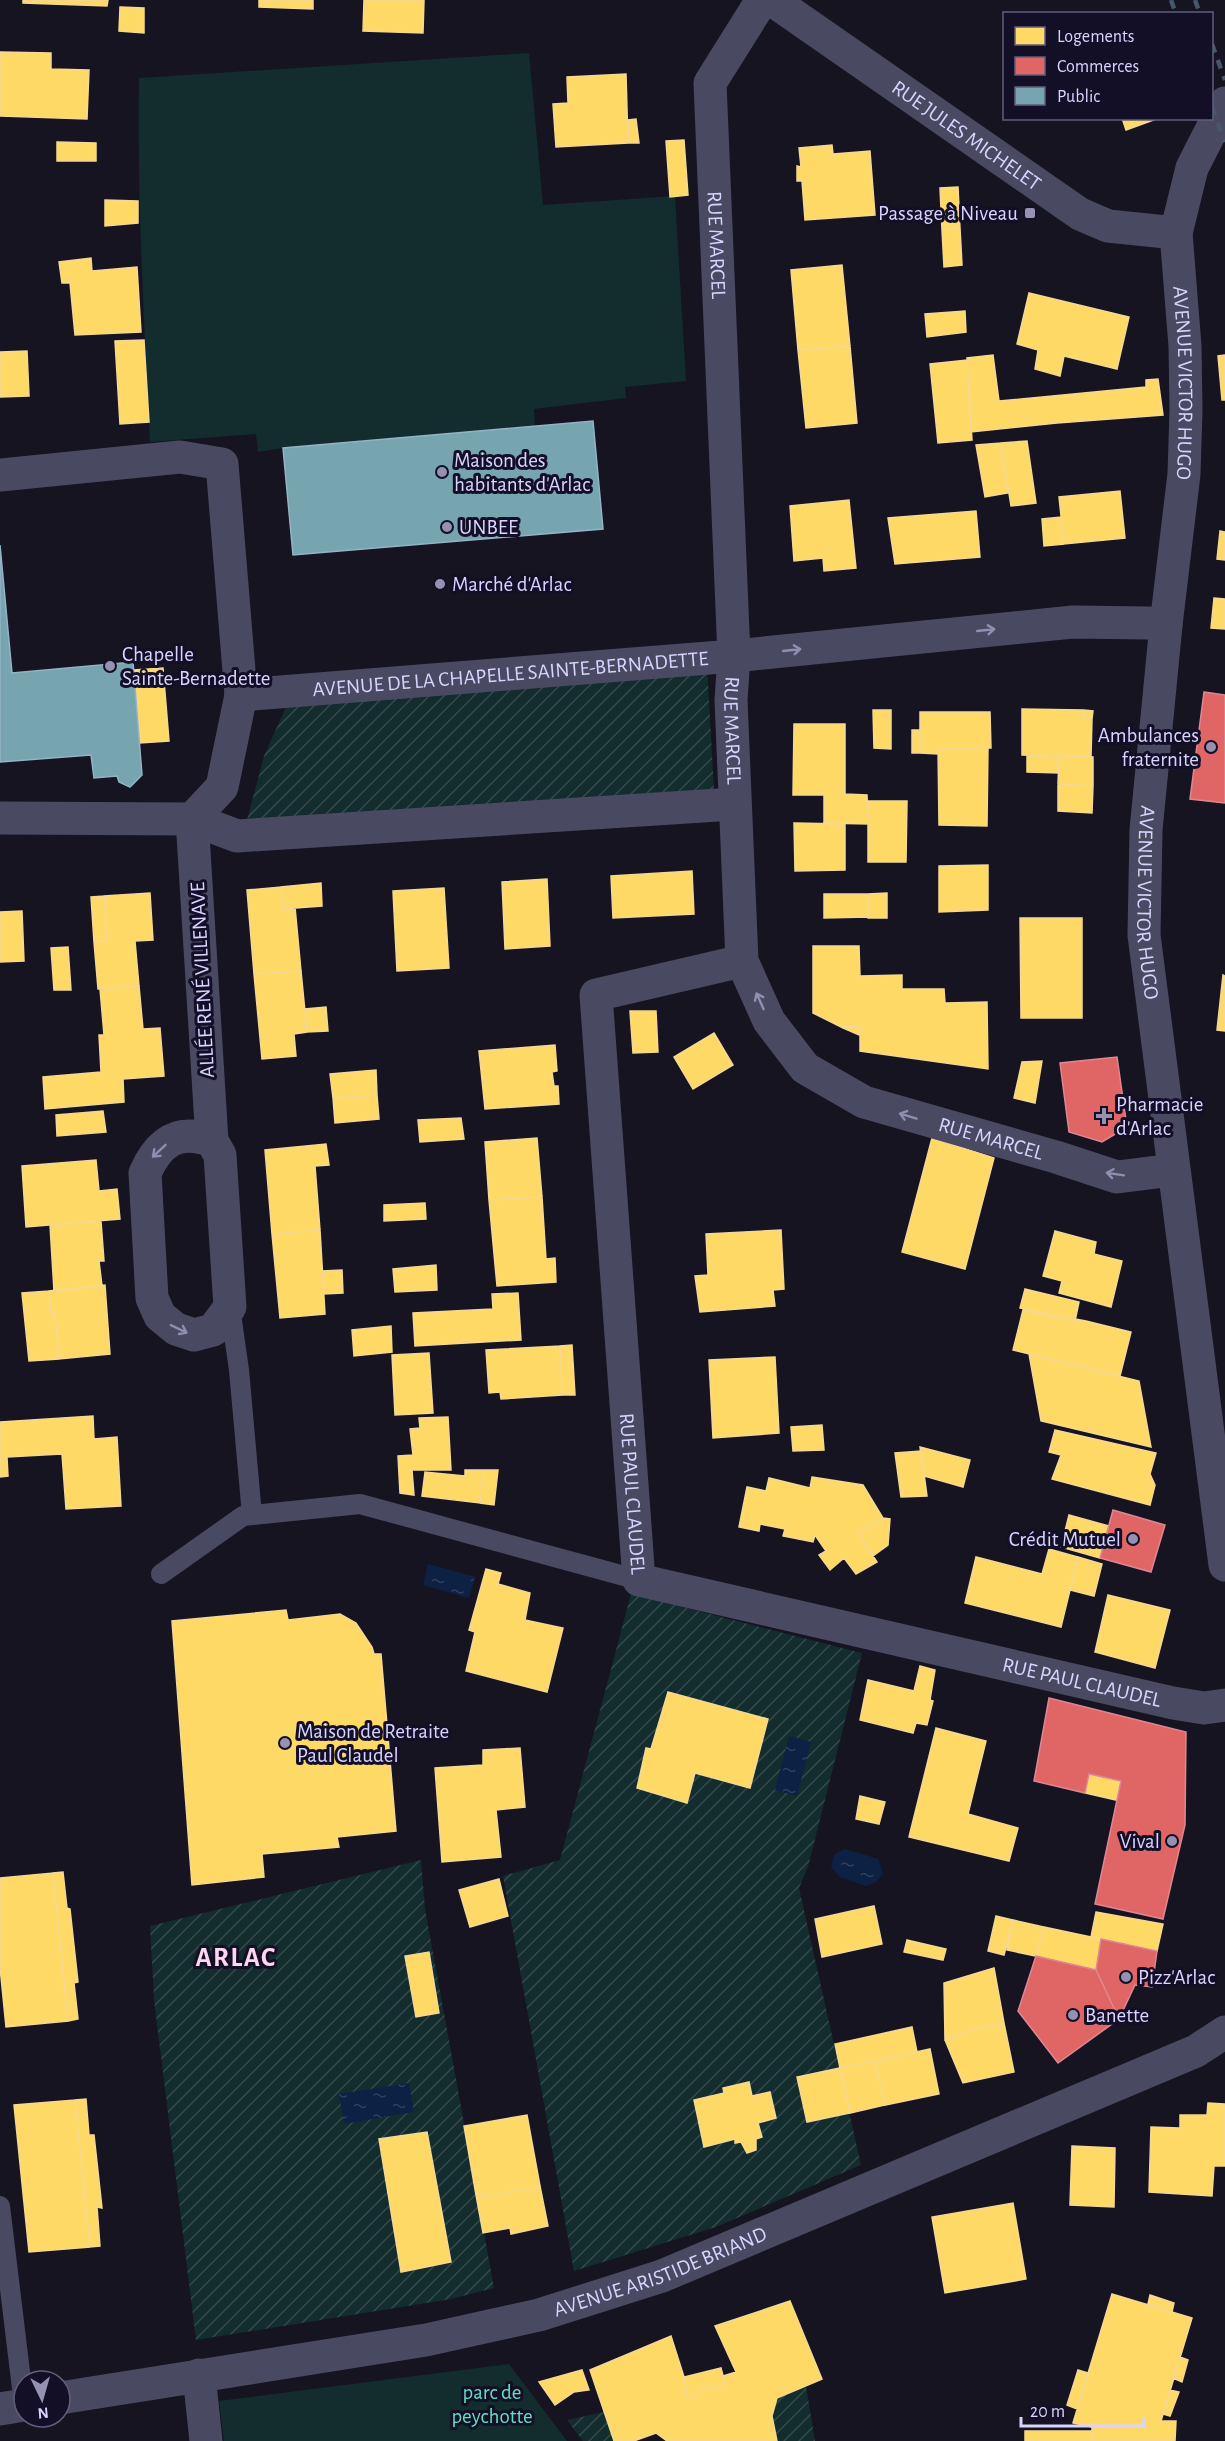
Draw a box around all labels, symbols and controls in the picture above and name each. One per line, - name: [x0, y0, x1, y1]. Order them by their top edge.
- legend: [1003, 12, 1213, 120]
- text: Logements: [1057, 28, 1135, 46]
- text: Commerces: [1057, 58, 1139, 76]
- street label: RUE JULES MICHELET: [888, 77, 1045, 195]
- text: Public: [1057, 88, 1100, 106]
- street label: RUE MARCEL: [704, 191, 729, 300]
- place label: Passage à Niveau: [878, 203, 1018, 224]
- marker: Passage à Niveau: [1023, 206, 1037, 220]
- street label: AVENUE VICTOR HUGO: [1169, 285, 1196, 480]
- place label: Maison des habitants d'Arlac: [454, 450, 590, 495]
- marker: Maison des habitants d'Arlac: [435, 465, 449, 479]
- place label: UNBEE: [459, 517, 518, 538]
- marker: UNBEE: [440, 520, 454, 534]
- place label: Marché d'Arlac: [452, 574, 572, 595]
- marker: Marché d'Arlac: [433, 577, 447, 591]
- one-way arrow: [976, 625, 996, 636]
- place label: Chapelle Sainte-Bernadette: [122, 644, 270, 689]
- one-way arrow: [782, 644, 802, 655]
- street label: AVENUE DE LA CHAPELLE SAINTE-BERNADETTE: [312, 648, 709, 700]
- marker: Chapelle Sainte-Bernadette: [103, 659, 117, 673]
- street label: RUE MARCEL: [720, 676, 745, 785]
- place label: Ambulances fraternite: [1098, 725, 1199, 770]
- marker: Ambulances fraternite: [1204, 740, 1218, 754]
- street label: AVENUE VICTOR HUGO: [1133, 805, 1162, 1001]
- street label: ALLÉE RENÉ VILLENAVE: [185, 882, 218, 1079]
- one-way arrow: [753, 993, 765, 1011]
- place label: Pharmacie d'Arlac: [1116, 1094, 1203, 1139]
- one-way arrow: [899, 1109, 918, 1120]
- marker: Pharmacie d'Arlac: [1097, 1109, 1111, 1123]
- street label: RUE MARCEL: [936, 1114, 1046, 1164]
- one-way arrow: [152, 1144, 167, 1158]
- one-way arrow: [1106, 1169, 1125, 1180]
- one-way arrow: [170, 1323, 187, 1335]
- street label: RUE PAUL CLAUDEL: [616, 1412, 649, 1576]
- place label: Crédit Mutuel: [1009, 1529, 1121, 1550]
- marker: Crédit Mutuel: [1126, 1532, 1140, 1546]
- street label: RUE PAUL CLAUDEL: [1000, 1654, 1163, 1711]
- place label: Maison de Retraite Paul Claudel: [297, 1721, 449, 1766]
- marker: Maison de Retraite Paul Claudel: [278, 1736, 292, 1750]
- place label: Vival: [1120, 1831, 1160, 1852]
- marker: Vival: [1165, 1834, 1179, 1848]
- district label: ARLAC: [195, 1944, 277, 1971]
- place label: Pizz'Arlac: [1138, 1967, 1215, 1988]
- marker: Pizz'Arlac: [1119, 1970, 1133, 1984]
- place label: Banette: [1085, 2005, 1149, 2026]
- marker: Banette: [1066, 2008, 1080, 2022]
- street label: AVENUE ARISTIDE BRIAND: [551, 2223, 770, 2321]
- north arrow: [12, 2369, 72, 2429]
- park label: parc de peychotte: [451, 2382, 533, 2427]
- scale bar: [1021, 2390, 1144, 2428]
- text: 20 m: [1030, 2403, 1065, 2421]
- text: N: [37, 2404, 49, 2421]

